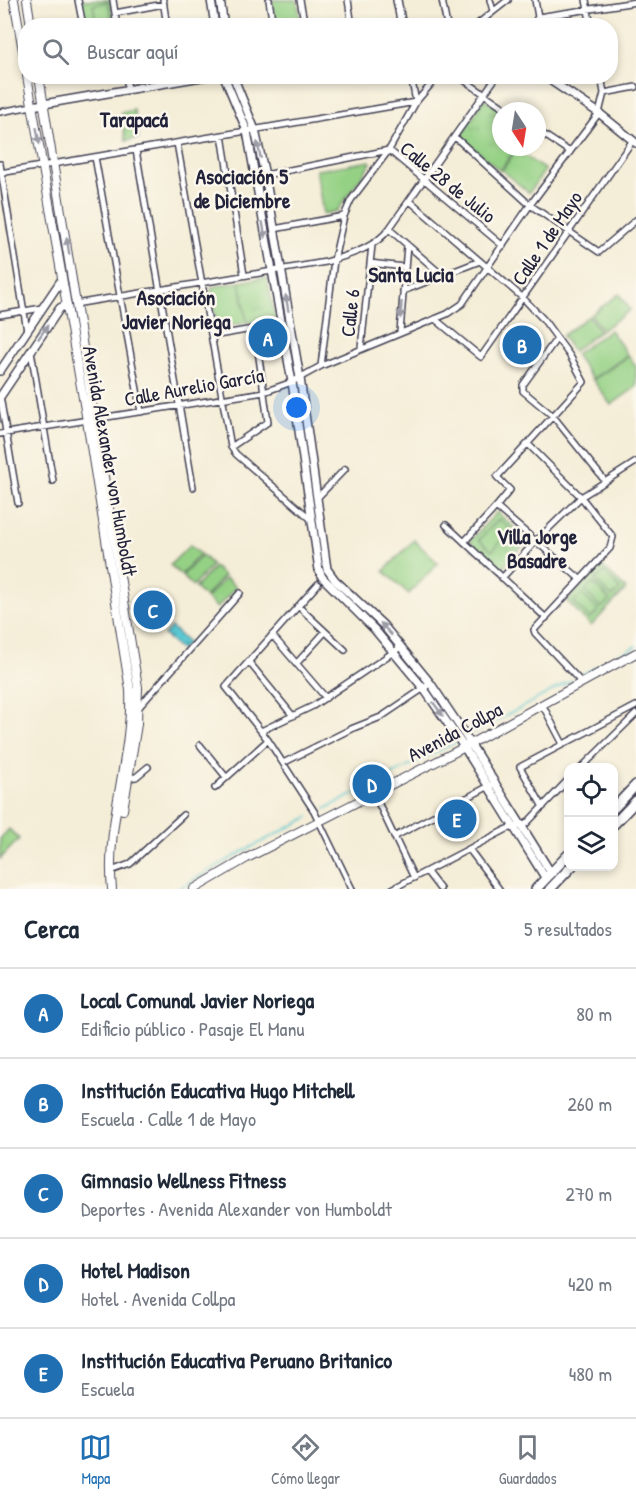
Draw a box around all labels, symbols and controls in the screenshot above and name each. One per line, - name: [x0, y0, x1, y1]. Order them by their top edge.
- search box: [18, 18, 618, 84]
- icon: search: [39, 35, 72, 68]
- text: Buscar aquí: [87, 36, 179, 66]
- north arrow: [492, 102, 546, 156]
- district label: Tarapacá: [99, 105, 169, 135]
- one-way arrow: [33, 127, 42, 146]
- street label: Calle 28 de Julio: [395, 135, 502, 229]
- one-way arrow: [254, 140, 264, 159]
- district label: Asociación 5 de Diciembre: [194, 162, 291, 215]
- street label: Calle 1 de Mayo: [505, 185, 588, 290]
- one-way arrow: [260, 221, 269, 240]
- one-way arrow: [63, 236, 72, 255]
- district label: Santa Lucia: [369, 260, 454, 289]
- district label: Asociación Javier Noriega: [122, 283, 231, 337]
- street label: Calle 6: [334, 288, 365, 338]
- one-way arrow: [282, 293, 291, 312]
- one-way arrow: [397, 300, 406, 319]
- pin: A: [248, 316, 288, 360]
- pin: B: [502, 322, 542, 368]
- one-way arrow: [38, 324, 49, 340]
- street label: Avenida Alexander von Humboldt: [77, 344, 144, 579]
- street label: Calle Aurelio García: [122, 361, 266, 412]
- your location: [282, 393, 311, 422]
- district label: Villa Jorge Basadre: [497, 522, 578, 575]
- pin: C: [134, 588, 172, 632]
- one-way arrow: [379, 622, 393, 637]
- street label: Avenida Collpa: [403, 695, 507, 768]
- one-way arrow: [432, 700, 444, 716]
- pin: D: [352, 762, 392, 806]
- map controls: [564, 763, 618, 871]
- button: locate: [564, 763, 618, 817]
- pin: E: [438, 796, 476, 842]
- button: layers: [564, 817, 618, 871]
- text: Cerca: [24, 911, 79, 946]
- text: 5 resultados: [524, 915, 612, 942]
- text: Local Comunal Javier Noriega: [81, 985, 314, 1015]
- text: A: [39, 1000, 48, 1027]
- text: 80 m: [576, 1000, 612, 1027]
- text: Edificio público · Pasaje El Manu: [81, 1015, 304, 1042]
- text: Institución Educativa Hugo Mitchell: [81, 1075, 354, 1105]
- text: B: [38, 1090, 49, 1117]
- text: 260 m: [568, 1090, 612, 1117]
- text: Escuela · Calle 1 de Mayo: [81, 1105, 256, 1132]
- text: Gimnasio Wellness Fitness: [81, 1165, 286, 1195]
- text: C: [38, 1180, 49, 1207]
- text: 270 m: [566, 1180, 612, 1207]
- text: Deportes · Avenida Alexander von Humboldt: [81, 1195, 392, 1222]
- text: Hotel Madison: [81, 1255, 190, 1285]
- text: D: [39, 1270, 48, 1297]
- text: 420 m: [568, 1270, 612, 1297]
- text: Hotel · Avenida Collpa: [81, 1285, 235, 1312]
- text: Institución Educativa Peruano Britanico: [81, 1345, 392, 1375]
- text: E: [39, 1360, 48, 1387]
- text: 480 m: [569, 1360, 612, 1387]
- text: Escuela: [81, 1375, 134, 1402]
- tab: Mapa: [79, 1431, 112, 1489]
- tab: Cómo llegar: [271, 1431, 340, 1489]
- tab: Guardados: [499, 1431, 557, 1489]

